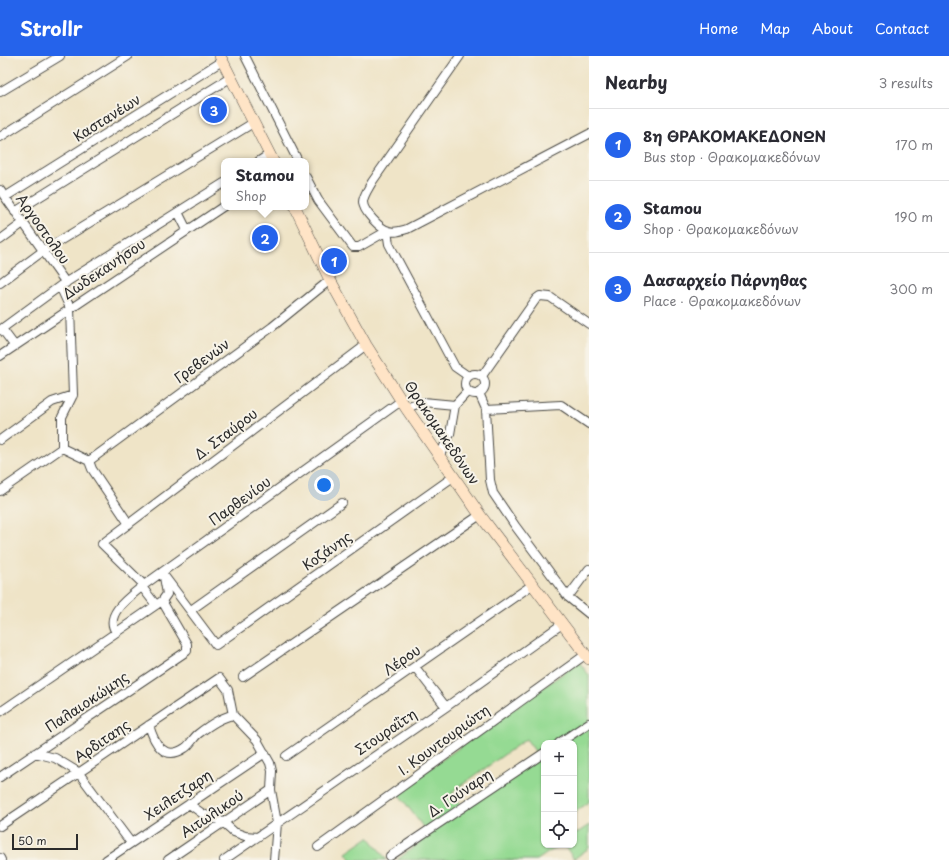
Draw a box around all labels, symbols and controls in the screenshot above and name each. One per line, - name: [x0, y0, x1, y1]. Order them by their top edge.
- text: Strollr: [20, 14, 83, 42]
- text: Home: [699, 18, 738, 39]
- text: Map: [760, 18, 790, 39]
- text: About: [812, 18, 853, 39]
- text: Contact: [875, 18, 929, 39]
- text: Nearby: [605, 69, 667, 95]
- text: 3 results: [879, 73, 933, 92]
- street label: Καστανέων: [69, 89, 144, 147]
- pin: 3: [201, 95, 227, 125]
- text: 8η ΘΡΑΚΟΜΑΚΕΔΟΝΩΝ: [643, 124, 826, 147]
- text: 1: [615, 135, 621, 154]
- text: 170 m: [895, 135, 933, 154]
- text: Bus stop · Θρακομακεδόνων: [643, 147, 821, 166]
- popup: [221, 158, 309, 210]
- text: Stamou: [235, 163, 295, 186]
- text: Shop: [235, 186, 267, 205]
- street label: Αργοστολου: [11, 189, 75, 268]
- text: Stamou: [643, 196, 702, 219]
- text: 2: [613, 207, 623, 226]
- text: 190 m: [894, 207, 933, 226]
- text: Shop · Θρακομακεδόνων: [643, 219, 799, 238]
- pin: 2: [252, 223, 278, 253]
- street label: Δωδεκανήσου: [58, 233, 149, 304]
- pin: 1: [321, 246, 347, 276]
- text: Δασαρχείο Πάρνηθας: [643, 268, 807, 291]
- text: 3: [614, 279, 622, 298]
- text: 300 m: [889, 279, 933, 298]
- text: Place · Θρακομακεδόνων: [643, 291, 801, 310]
- street label: Γρεβενών: [170, 333, 234, 388]
- street label: Θρακομακεδόνων: [400, 376, 485, 489]
- street label: Δ. Σταύρου: [190, 403, 262, 464]
- street label: Παρθενίου: [204, 471, 275, 530]
- your location: [314, 475, 334, 495]
- street label: Κοζάνης: [298, 526, 356, 575]
- street label: Λέρου: [379, 639, 425, 680]
- street label: Παλαιοκώμης: [41, 666, 133, 737]
- street label: Ι. Κουντουριώτη: [394, 699, 494, 780]
- street label: Στουραΐτη: [351, 703, 421, 760]
- street label: Αρδιταης: [69, 714, 134, 767]
- map controls: [541, 740, 577, 848]
- button: +: [541, 740, 577, 776]
- street label: Δ. Γούναρη: [423, 763, 496, 822]
- street label: Χειλετζαρη: [139, 764, 216, 825]
- button: −: [541, 776, 577, 812]
- street label: Αιτωλικού: [176, 785, 247, 842]
- button: locate: [541, 812, 577, 848]
- scale bar: [12, 832, 78, 851]
- text: 50 m: [18, 832, 47, 849]

